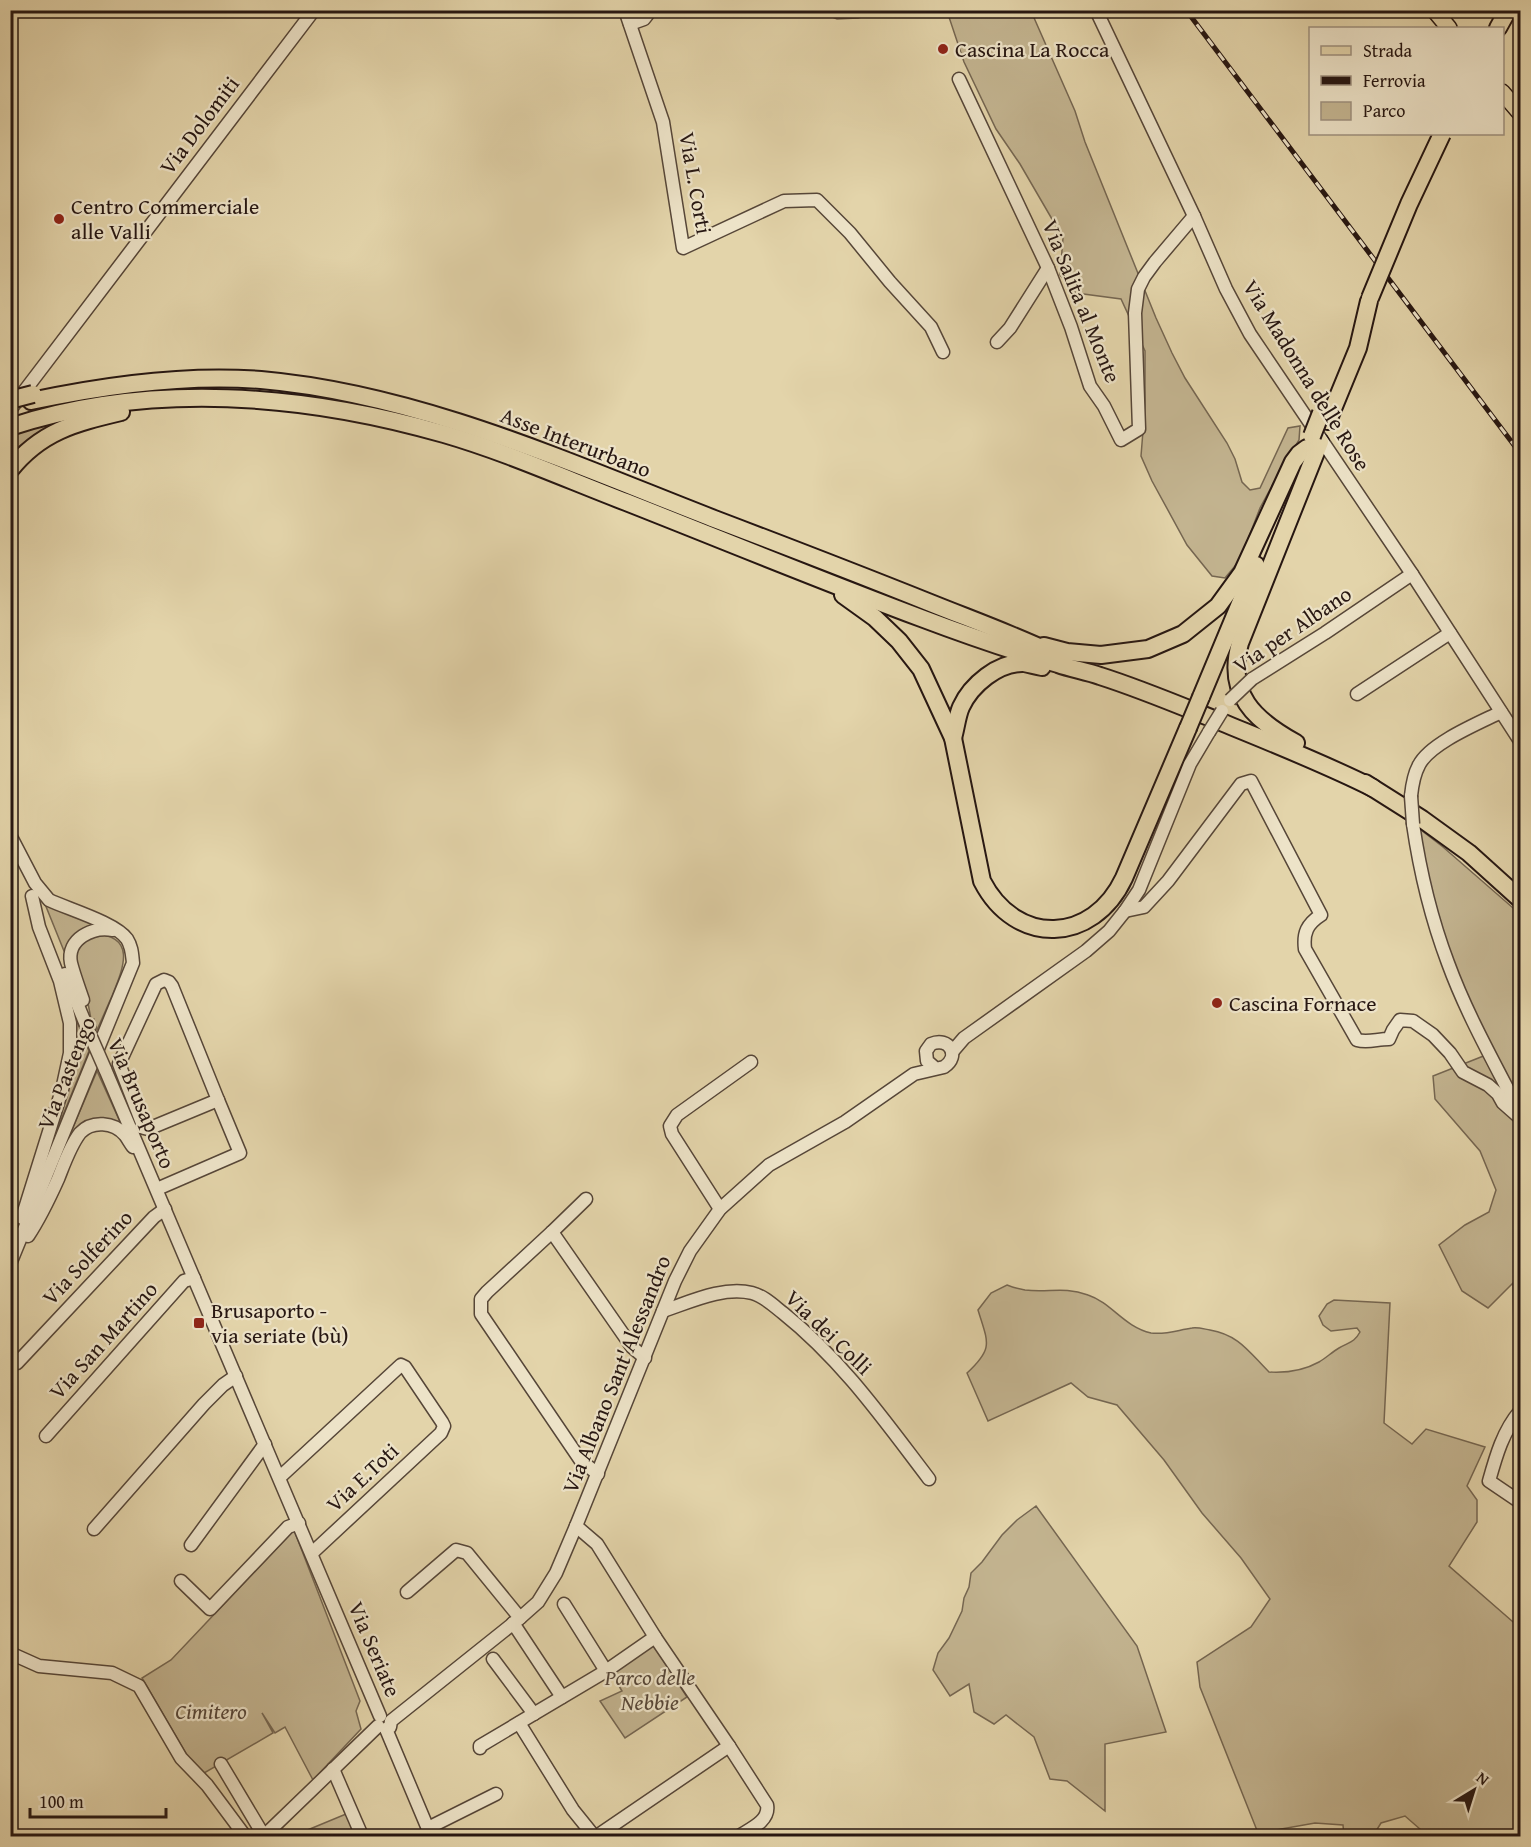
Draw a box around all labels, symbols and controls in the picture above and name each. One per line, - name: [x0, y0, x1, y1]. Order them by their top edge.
- legend: [1309, 27, 1504, 135]
- place label: Cascina La Rocca: [955, 33, 1110, 65]
- text: Strada: [1363, 37, 1413, 64]
- marker: Cascina La Rocca: [936, 42, 950, 56]
- text: Ferrovia: [1363, 67, 1426, 94]
- street label: Via Dolomiti: [151, 69, 247, 181]
- text: Parco: [1363, 97, 1406, 124]
- street label: Via L. Corti: [671, 130, 721, 236]
- place label: Centro Commerciale alle Valli: [71, 190, 259, 247]
- marker: Centro Commerciale alle Valli: [52, 212, 66, 226]
- street label: Via Salita al Monte: [1035, 215, 1129, 387]
- street label: Via Madonna delle Rose: [1235, 273, 1379, 477]
- street label: Asse Interurbano: [496, 399, 656, 485]
- street label: Via per Albano: [1226, 577, 1358, 681]
- place label: Cascina Fornace: [1229, 987, 1377, 1019]
- marker: Cascina Fornace: [1210, 996, 1224, 1010]
- street label: Via Pastengo: [29, 1012, 103, 1134]
- street label: Via Brusaporto: [100, 1033, 184, 1173]
- street label: Via Solferino: [34, 1202, 140, 1312]
- street label: Via Albano Sant'Alessandro: [554, 1250, 678, 1498]
- street label: Via San Martino: [41, 1274, 165, 1406]
- street label: Via dei Colli: [778, 1282, 880, 1382]
- place label: Brusaporto - via seriate (bù): [211, 1294, 348, 1351]
- marker: Brusaporto - via seriate (bù): [192, 1316, 206, 1330]
- street label: Via E.Toti: [319, 1435, 405, 1519]
- street label: Via Seriate: [341, 1596, 409, 1702]
- park label: Parco delle Nebbie: [604, 1661, 695, 1718]
- park label: Cimitero: [175, 1695, 247, 1727]
- north arrow: [1444, 1760, 1504, 1820]
- text: N: [1472, 1765, 1495, 1791]
- scale bar: [30, 1781, 166, 1819]
- text: 100 m: [39, 1788, 84, 1815]

